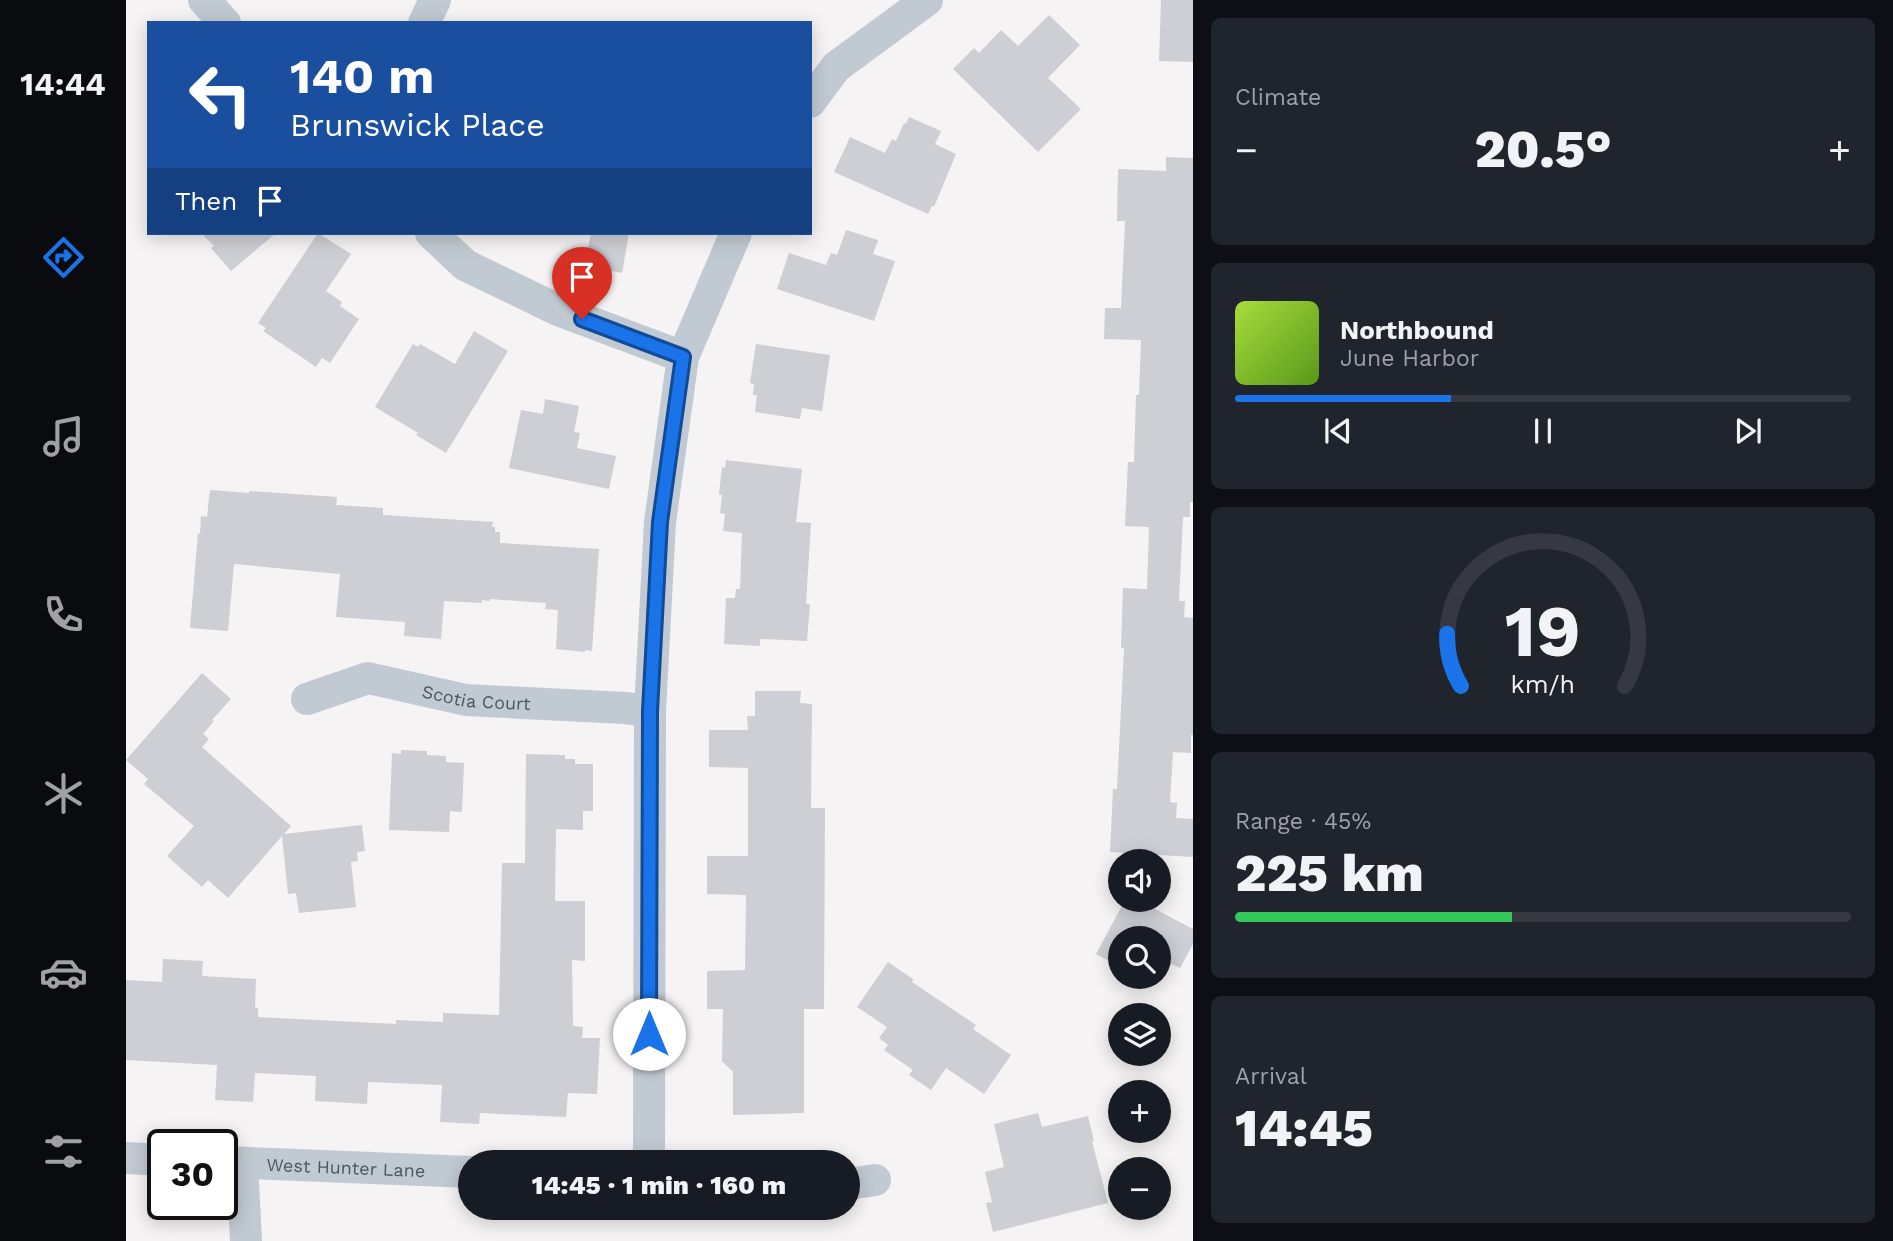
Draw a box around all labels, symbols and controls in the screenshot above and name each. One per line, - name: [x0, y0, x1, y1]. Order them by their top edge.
- text: 140 m: [290, 47, 434, 105]
- icon: left: [175, 49, 266, 140]
- text: 14:44: [20, 65, 106, 103]
- text: Climate: [1235, 84, 1321, 111]
- text: Brunswick Place: [290, 106, 545, 144]
- text: 20.5°: [1474, 119, 1612, 180]
- text: −: [1235, 128, 1258, 172]
- text: +: [1828, 128, 1851, 172]
- icon: arrive: [251, 182, 289, 220]
- text: Then: [175, 186, 237, 216]
- icon: directions: [39, 233, 88, 282]
- pin: [552, 247, 612, 319]
- icon: arrive: [563, 258, 601, 296]
- text: Northbound: [1340, 315, 1494, 345]
- text: June Harbor: [1340, 345, 1479, 372]
- icon: music: [39, 412, 88, 461]
- icon: previous: [1319, 412, 1357, 450]
- icon: pause: [1524, 412, 1562, 450]
- icon: next: [1729, 412, 1767, 450]
- text: 19: [1505, 589, 1581, 675]
- icon: phone: [39, 590, 88, 639]
- text: km/h: [1511, 670, 1575, 699]
- street label: Scotia Court: [420, 680, 532, 714]
- icon: climate: [39, 769, 88, 818]
- text: Range · 45%: [1235, 808, 1371, 835]
- text: 225 km: [1235, 843, 1424, 904]
- map controls: [1108, 849, 1171, 1220]
- button: sound: [1108, 849, 1171, 912]
- button: search: [1108, 926, 1171, 989]
- icon: car: [39, 948, 88, 997]
- position arrow: [612, 997, 686, 1071]
- button: layers: [1108, 1003, 1171, 1066]
- text: Arrival: [1235, 1063, 1307, 1090]
- button: +: [1108, 1080, 1171, 1143]
- text: 14:45: [1235, 1098, 1373, 1159]
- icon: filters: [39, 1127, 88, 1176]
- speed limit sign: 30: [147, 1129, 238, 1220]
- street label: West Hunter Lane: [266, 1153, 426, 1181]
- button: −: [1108, 1157, 1171, 1220]
- text: 14:45 · 1 min · 160 m: [532, 1170, 786, 1200]

